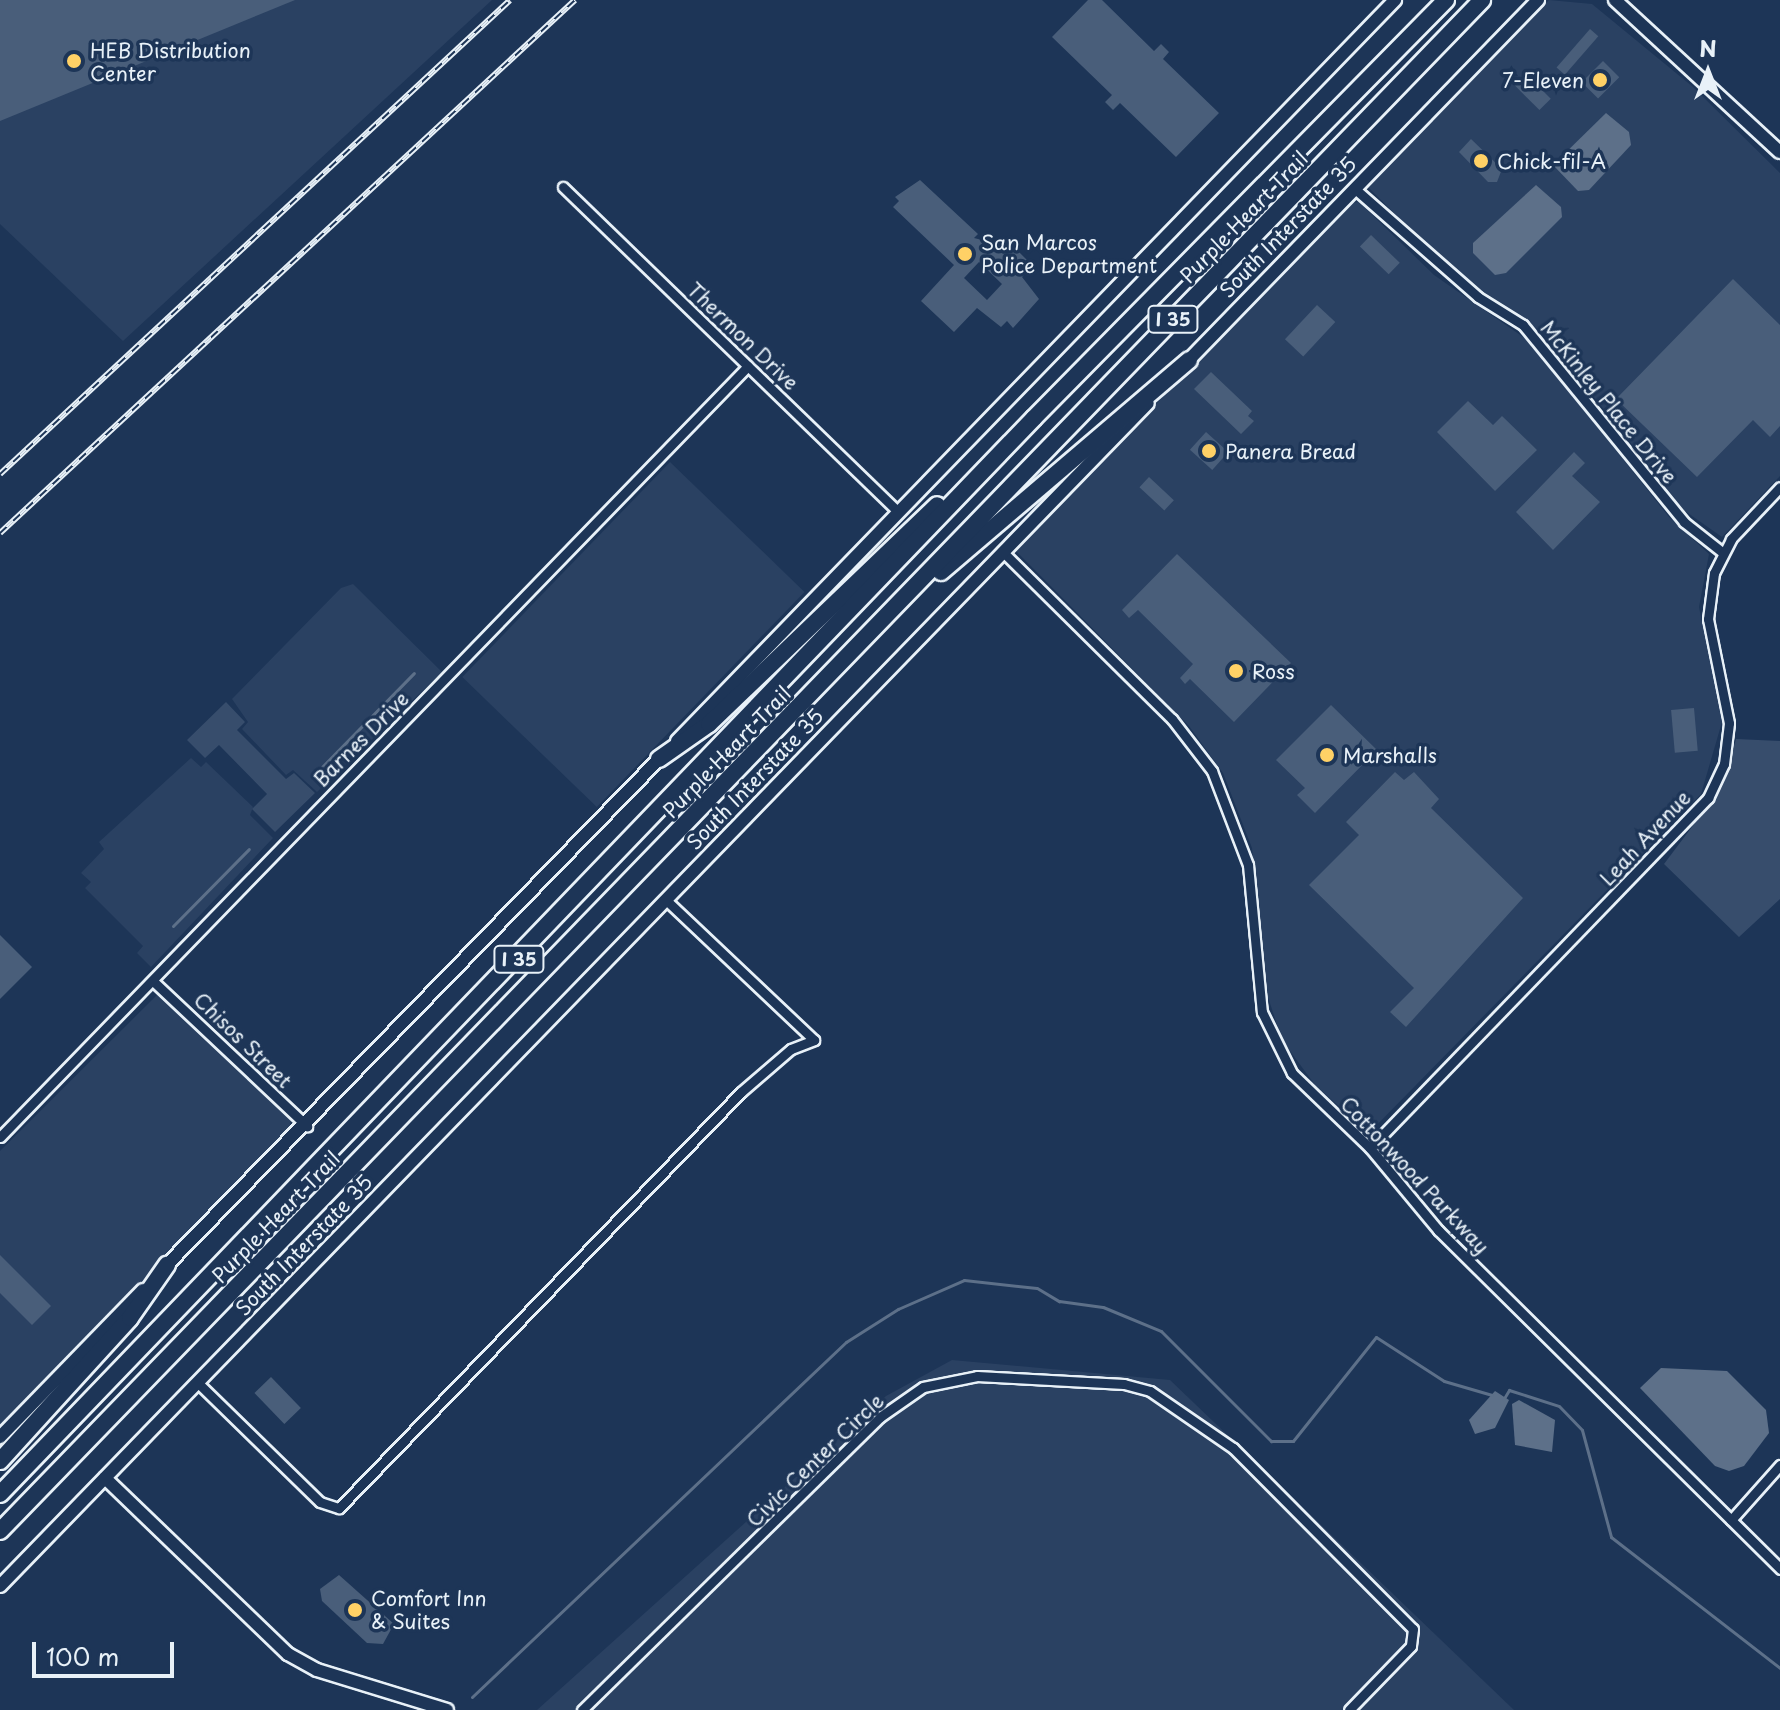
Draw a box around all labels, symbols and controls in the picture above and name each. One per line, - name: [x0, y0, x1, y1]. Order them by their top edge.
- text: N: [1699, 31, 1717, 64]
- north arrow: [1668, 32, 1748, 112]
- place label: HEB Distribution Center: [90, 38, 250, 85]
- marker: HEB Distribution Center: [65, 52, 83, 70]
- place label: 7-Eleven: [1502, 68, 1584, 92]
- marker: 7-Eleven: [1591, 71, 1609, 89]
- street label: Purple Heart Trail: [1174, 146, 1314, 288]
- place label: Chick-fil-A: [1497, 149, 1606, 173]
- street label: South Interstate 35: [1214, 151, 1362, 303]
- marker: Chick-fil-A: [1472, 152, 1490, 170]
- place label: San Marcos Police Department: [981, 230, 1158, 277]
- marker: San Marcos Police Department: [956, 245, 974, 263]
- street label: Thermon Drive: [683, 277, 803, 395]
- road number: I 35: [1147, 305, 1199, 333]
- street label: McKinley Place Drive: [1536, 316, 1682, 488]
- place label: Panera Bread: [1225, 439, 1356, 463]
- marker: Panera Bread: [1200, 442, 1218, 460]
- place label: Ross: [1252, 659, 1295, 683]
- marker: Ross: [1227, 662, 1245, 680]
- street label: Purple Heart Trail: [657, 681, 797, 823]
- street label: Barnes Drive: [308, 686, 414, 792]
- street label: South Interstate 35: [681, 703, 829, 855]
- place label: Marshalls: [1343, 743, 1437, 767]
- marker: Marshalls: [1318, 746, 1336, 764]
- street label: Leah Avenue: [1595, 786, 1695, 890]
- road number: I 35: [493, 945, 545, 973]
- street label: Chisos Street: [189, 987, 297, 1093]
- street label: Cottonwood Parkway: [1336, 1091, 1494, 1259]
- street label: Purple Heart Trail: [206, 1146, 346, 1288]
- street label: South Interstate 35: [230, 1169, 378, 1321]
- street label: Civic Center Circle: [741, 1388, 889, 1532]
- place label: Comfort Inn & Suites: [371, 1586, 487, 1633]
- marker: Comfort Inn & Suites: [346, 1601, 364, 1619]
- scale bar: [36, 1626, 178, 1676]
- text: 100 m: [46, 1638, 119, 1674]

